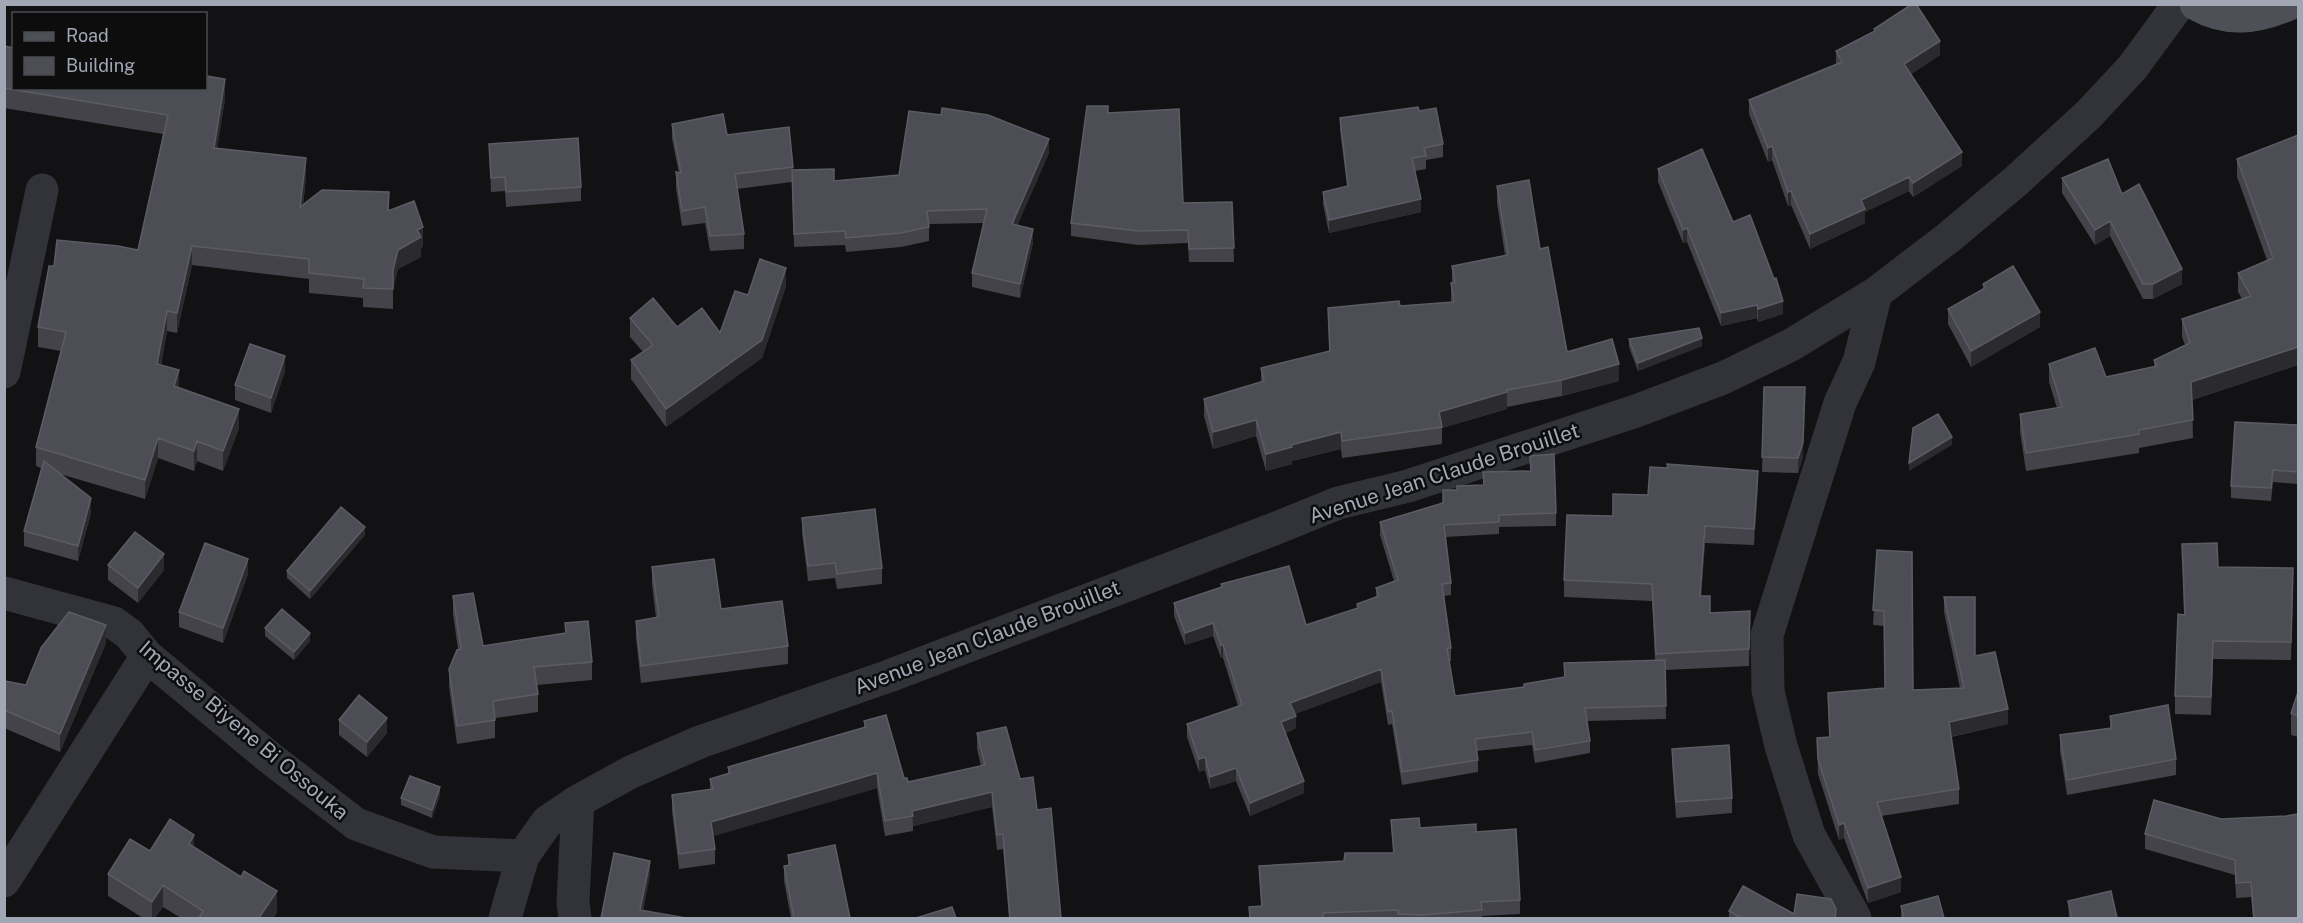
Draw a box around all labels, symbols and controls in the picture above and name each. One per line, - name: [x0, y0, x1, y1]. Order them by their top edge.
- legend: [12, 12, 207, 90]
- text: Road: [66, 25, 109, 46]
- text: Building: [66, 55, 135, 76]
- street label: Avenue Jean Claude Brouillet: [1306, 417, 1582, 529]
- street label: Avenue Jean Claude Brouillet: [850, 575, 1124, 699]
- street label: Impasse Biyene Bi Ossouka: [134, 635, 354, 825]

